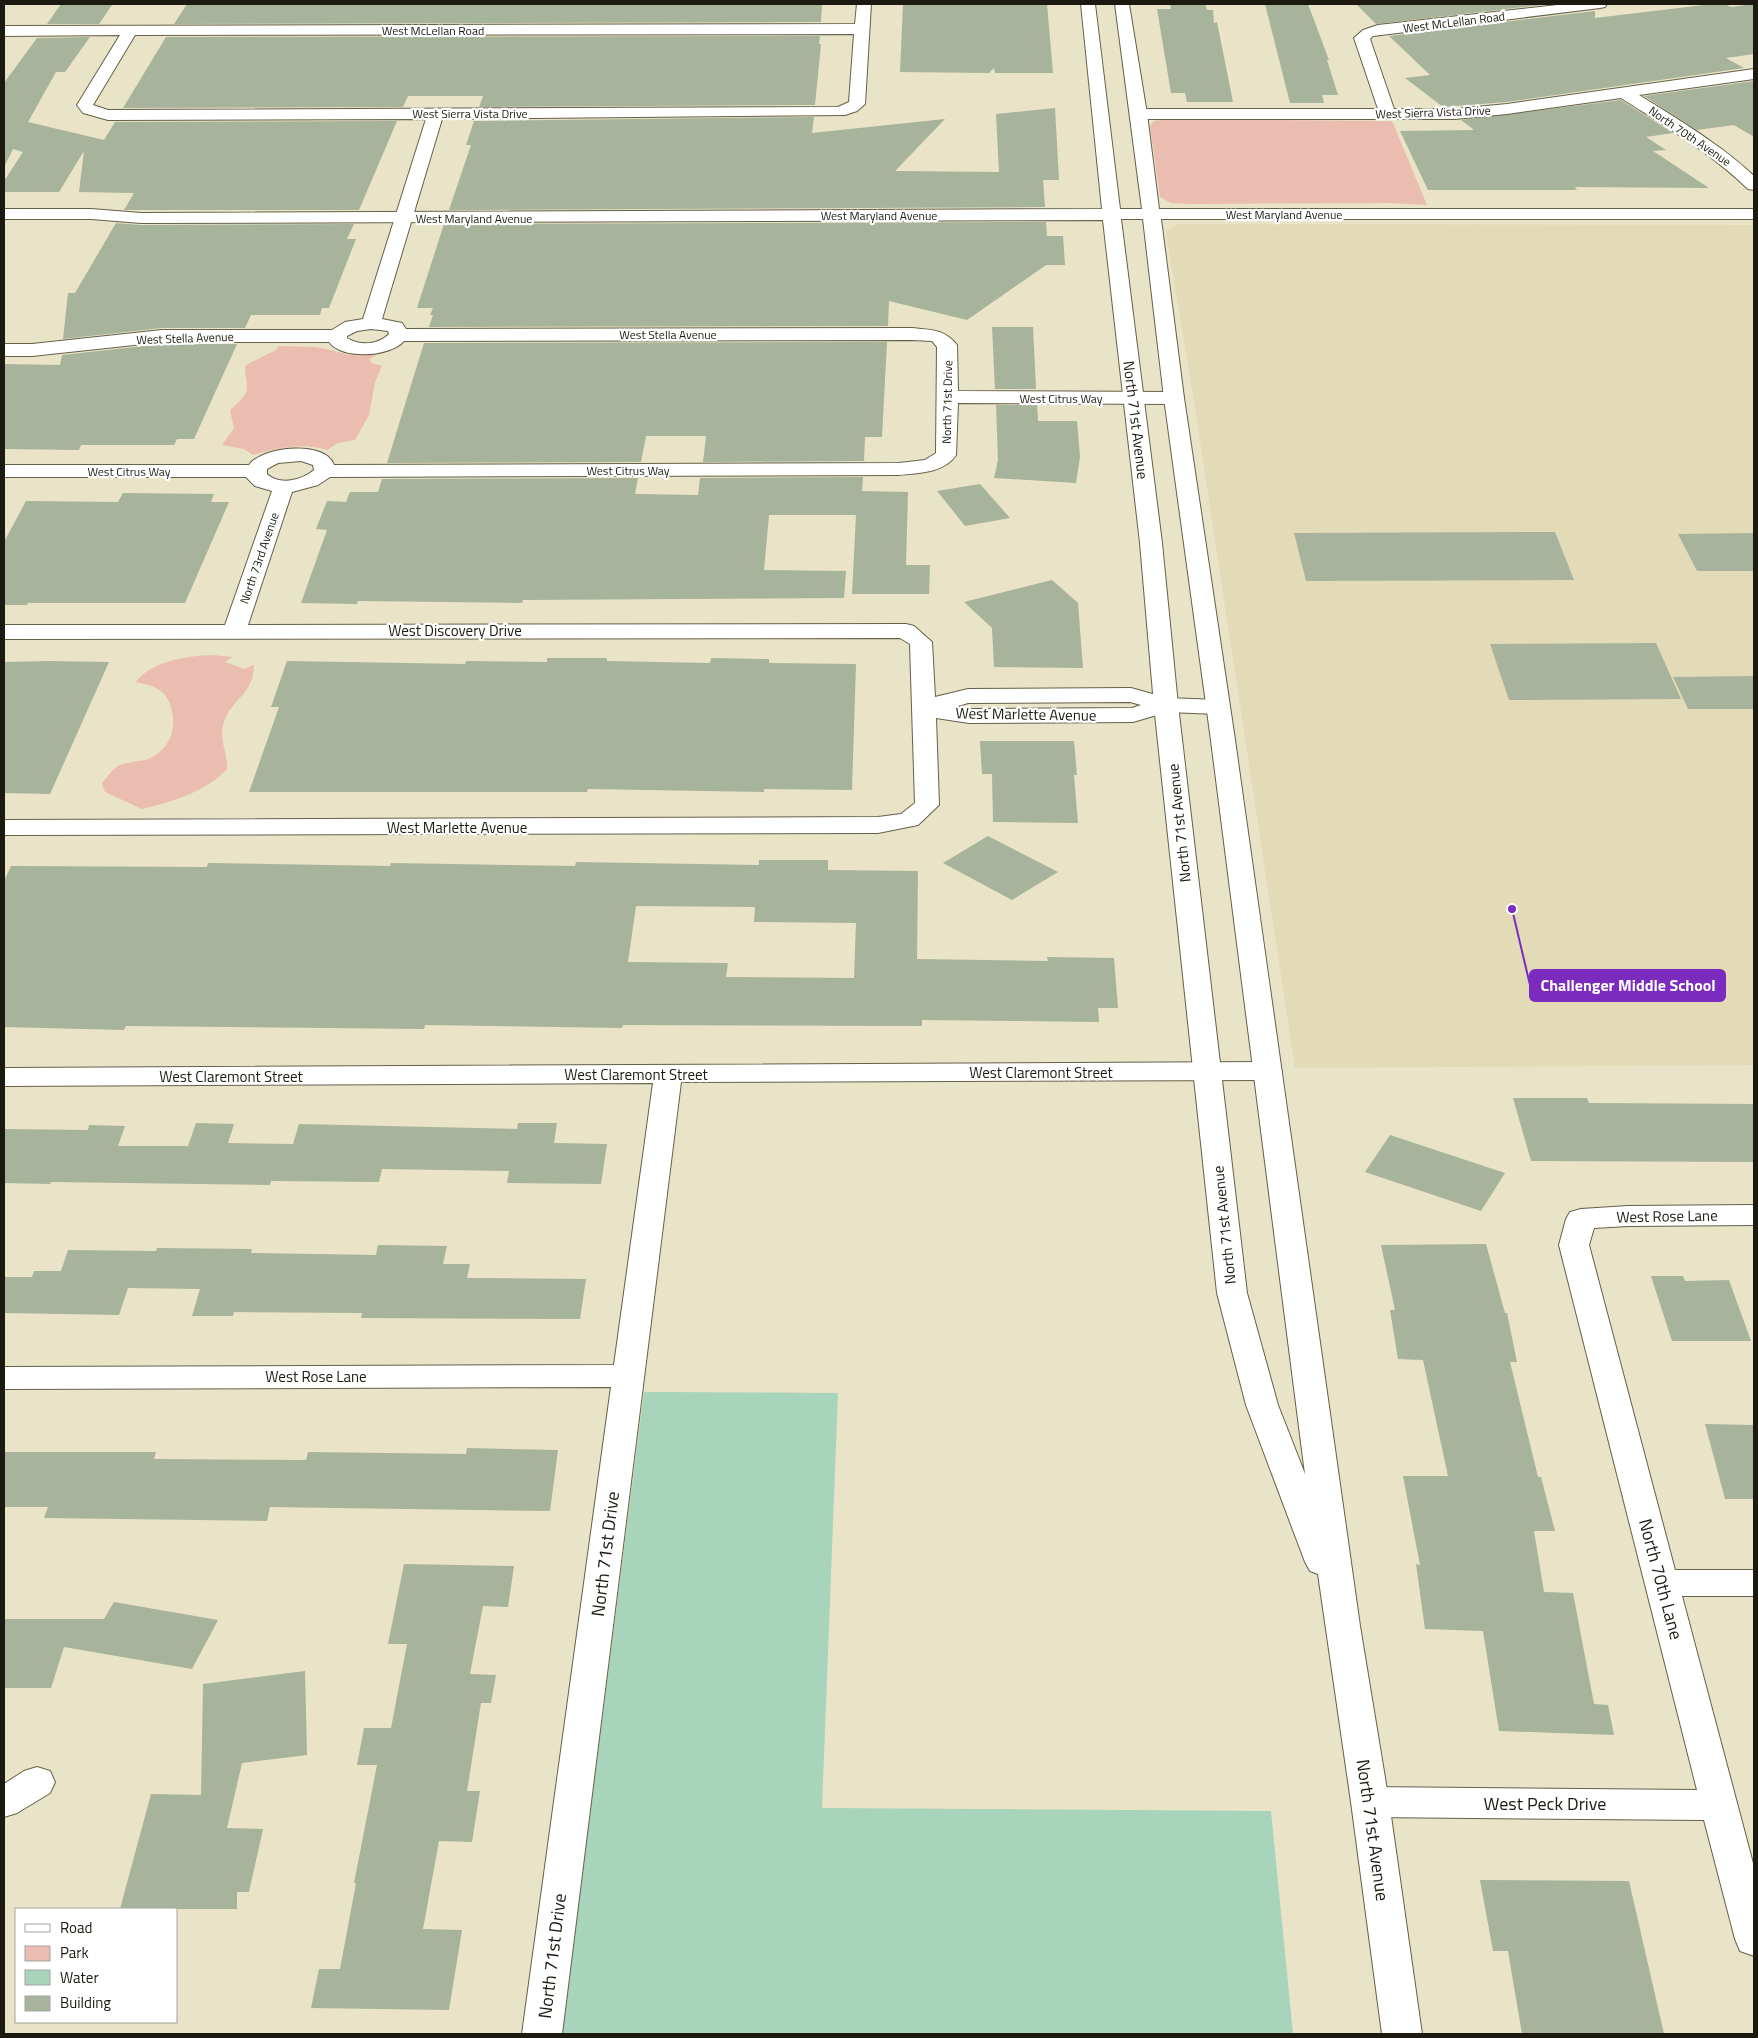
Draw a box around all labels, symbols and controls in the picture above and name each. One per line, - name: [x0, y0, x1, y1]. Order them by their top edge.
- street label: West McLellan Road: [1402, 6, 1506, 38]
- street label: West McLellan Road: [382, 21, 484, 40]
- street label: West Sierra Vista Drive: [1375, 100, 1491, 124]
- street label: North 70th Avenue: [1645, 101, 1735, 171]
- street label: West Sierra Vista Drive: [412, 104, 528, 123]
- street label: West Maryland Avenue: [1226, 205, 1342, 224]
- street label: West Maryland Avenue: [821, 206, 937, 225]
- street label: West Maryland Avenue: [416, 209, 532, 228]
- street label: West Stella Avenue: [619, 325, 717, 344]
- street label: West Stella Avenue: [136, 327, 234, 349]
- street label: North 71st Drive: [937, 360, 957, 444]
- street label: North 71st Avenue: [1117, 360, 1155, 480]
- street label: West Citrus Way: [1019, 389, 1103, 408]
- street label: West Citrus Way: [586, 461, 670, 480]
- street label: West Citrus Way: [87, 462, 171, 481]
- street label: North 73rd Avenue: [234, 510, 284, 606]
- street label: West Discovery Drive: [388, 619, 522, 642]
- street label: West Marlette Avenue: [955, 701, 1097, 727]
- street label: North 71st Avenue: [1161, 763, 1197, 883]
- street label: West Marlette Avenue: [387, 816, 527, 839]
- callout: Challenger Middle School: [1530, 970, 1725, 1001]
- text: Challenger Middle School: [1541, 973, 1716, 997]
- street label: West Claremont Street: [969, 1061, 1114, 1084]
- street label: West Claremont Street: [564, 1063, 709, 1086]
- street label: West Claremont Street: [159, 1065, 304, 1088]
- street label: North 71st Avenue: [1206, 1165, 1242, 1285]
- street label: West Rose Lane: [1616, 1204, 1718, 1228]
- street label: West Rose Lane: [265, 1365, 367, 1388]
- street label: North 71st Drive: [584, 1490, 626, 1618]
- street label: North 70th Lane: [1632, 1515, 1690, 1643]
- street label: North 71st Avenue: [1350, 1757, 1396, 1903]
- street label: West Peck Drive: [1484, 1790, 1606, 1817]
- street label: North 71st Drive: [531, 1892, 573, 2020]
- legend: [15, 1908, 178, 2023]
- text: Road: [60, 1916, 92, 1939]
- text: Park: [60, 1941, 89, 1964]
- text: Water: [60, 1966, 99, 1989]
- text: Building: [60, 1991, 111, 2014]

